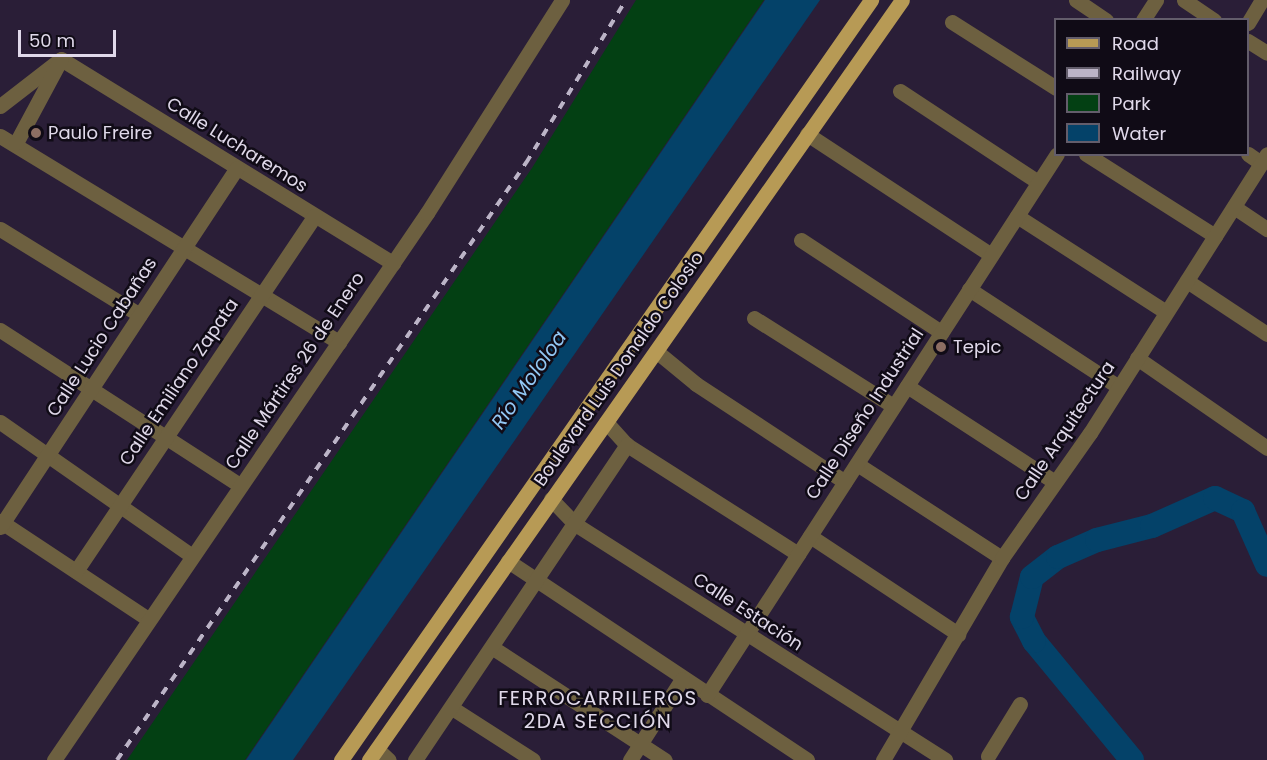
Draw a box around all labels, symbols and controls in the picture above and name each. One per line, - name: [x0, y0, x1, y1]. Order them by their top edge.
- scale bar: [21, 18, 118, 56]
- legend: [1054, 18, 1249, 156]
- text: 50 m: [29, 28, 75, 53]
- text: Road: [1112, 31, 1159, 56]
- text: Railway: [1112, 61, 1181, 86]
- text: Park: [1112, 91, 1151, 116]
- street label: Calle Lucharemos: [163, 93, 311, 197]
- text: Water: [1112, 121, 1166, 146]
- place label: Paulo Freire: [48, 122, 152, 144]
- marker: Paulo Freire: [29, 126, 43, 140]
- street label: Boulevard Luis Donaldo Colosio: [530, 248, 708, 490]
- street label: Calle Lucio Cabañas: [42, 253, 162, 421]
- street label: Calle Mártires 26 de Enero: [221, 268, 369, 474]
- street label: Calle Emiliano Zapata: [115, 294, 243, 470]
- street label: Calle Diseño Industrial: [802, 324, 928, 504]
- water label: Río Mololoa: [486, 326, 572, 434]
- place label: Tepic: [953, 336, 1001, 358]
- marker: Tepic: [934, 340, 948, 354]
- street label: Calle Arquitectura: [1010, 357, 1120, 505]
- street label: Calle Estación: [689, 568, 807, 656]
- district label: FERROCARRILEROS 2DA SECCIÓN: [498, 686, 698, 733]

